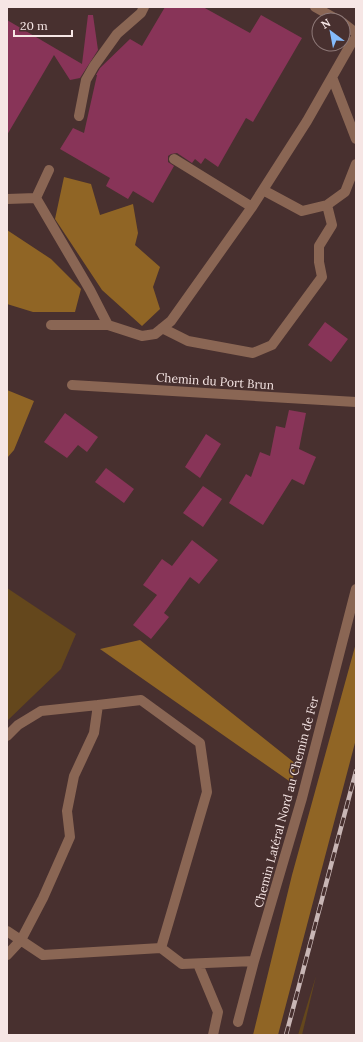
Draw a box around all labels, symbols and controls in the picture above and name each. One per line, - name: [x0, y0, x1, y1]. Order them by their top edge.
- scale bar: [14, 12, 72, 38]
- north arrow: [311, 12, 351, 52]
- text: N: [318, 15, 333, 32]
- text: 20 m: [20, 18, 48, 33]
- street label: Chemin du Port Brun: [155, 369, 275, 393]
- street label: Chemin Latéral Nord au Chemin de Fer: [251, 694, 322, 909]

